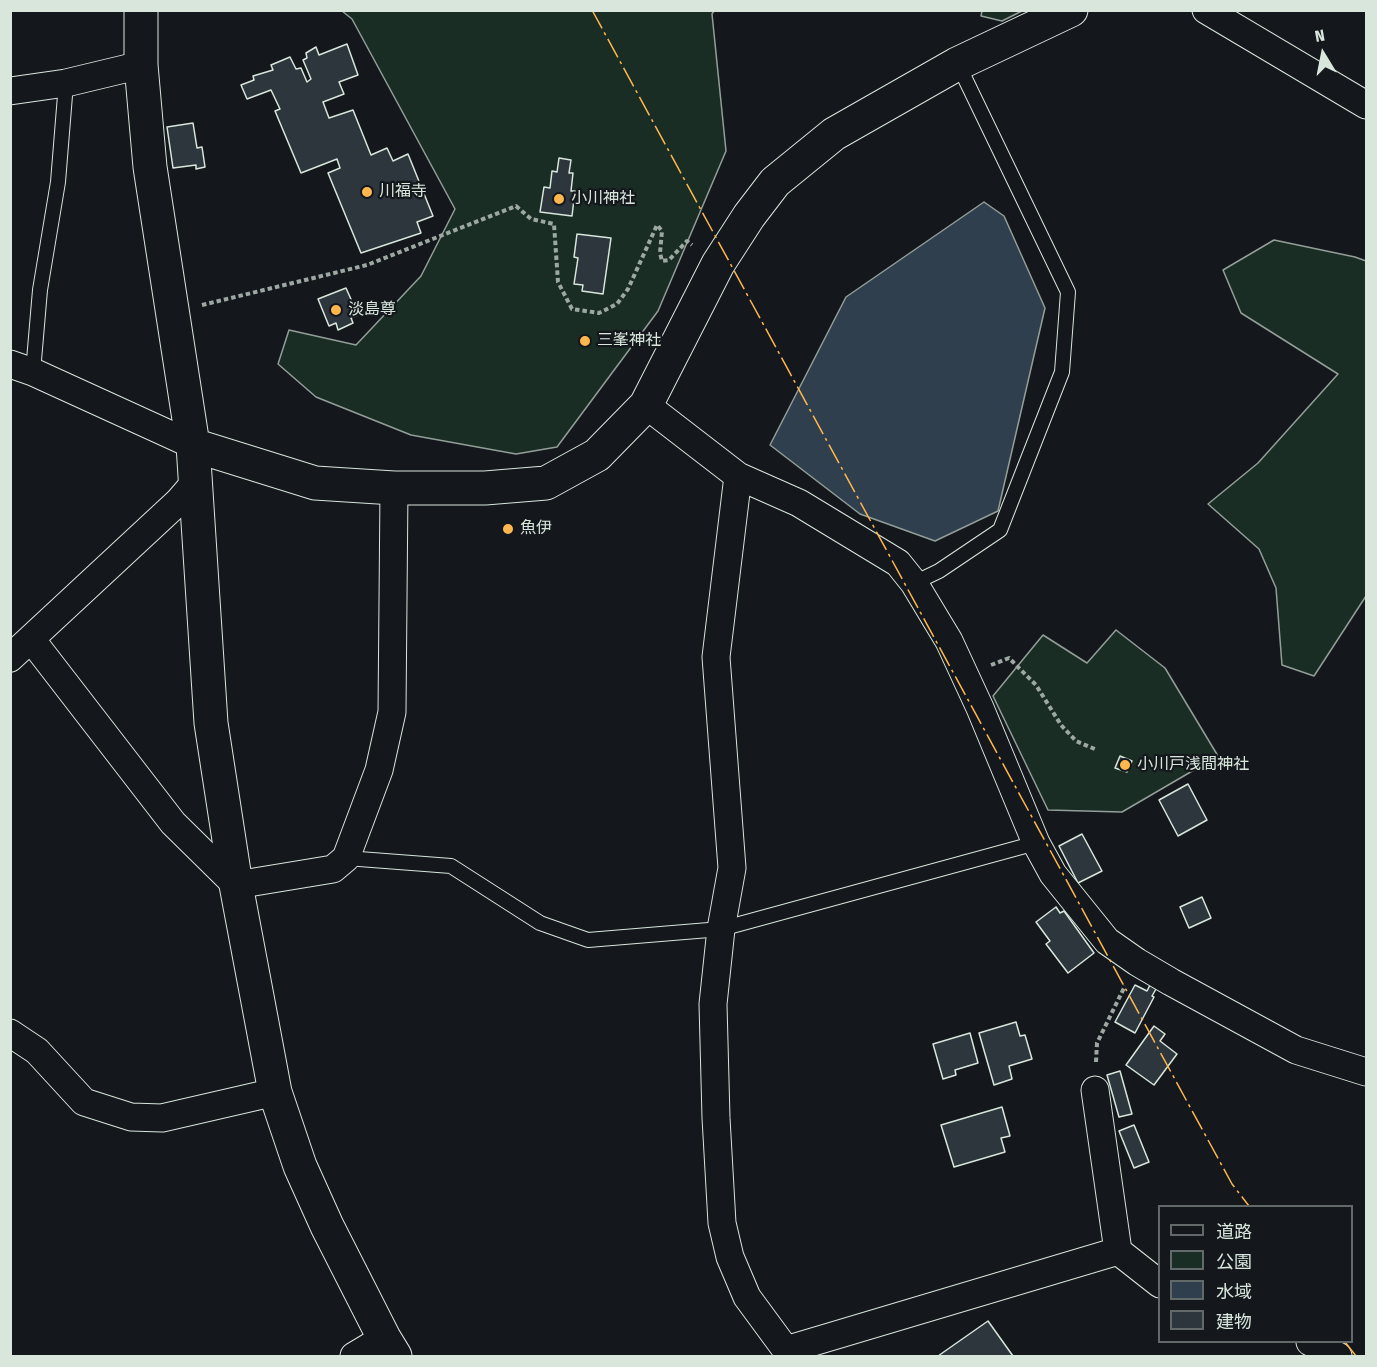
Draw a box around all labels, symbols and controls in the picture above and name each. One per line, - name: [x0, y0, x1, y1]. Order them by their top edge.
- north arrow: [1293, 24, 1353, 84]
- text: N: [1313, 26, 1326, 46]
- place label: 川福寺: [379, 182, 427, 202]
- marker: 川福寺: [360, 185, 374, 199]
- place label: 小川神社: [571, 189, 635, 209]
- marker: 小川神社: [552, 192, 566, 206]
- place label: 淡島尊: [348, 300, 396, 320]
- marker: 淡島尊: [329, 303, 343, 317]
- place label: 三峯神社: [597, 331, 661, 351]
- marker: 三峯神社: [578, 334, 592, 348]
- place label: 魚伊: [520, 519, 552, 539]
- marker: 魚伊: [501, 522, 515, 536]
- place label: 小川戸浅間神社: [1137, 755, 1249, 775]
- marker: 小川戸浅間神社: [1118, 758, 1132, 772]
- legend: [1158, 1205, 1353, 1343]
- text: 道路: [1216, 1221, 1252, 1243]
- text: 公園: [1216, 1251, 1252, 1273]
- text: 水域: [1216, 1281, 1252, 1303]
- text: 建物: [1216, 1311, 1252, 1333]

